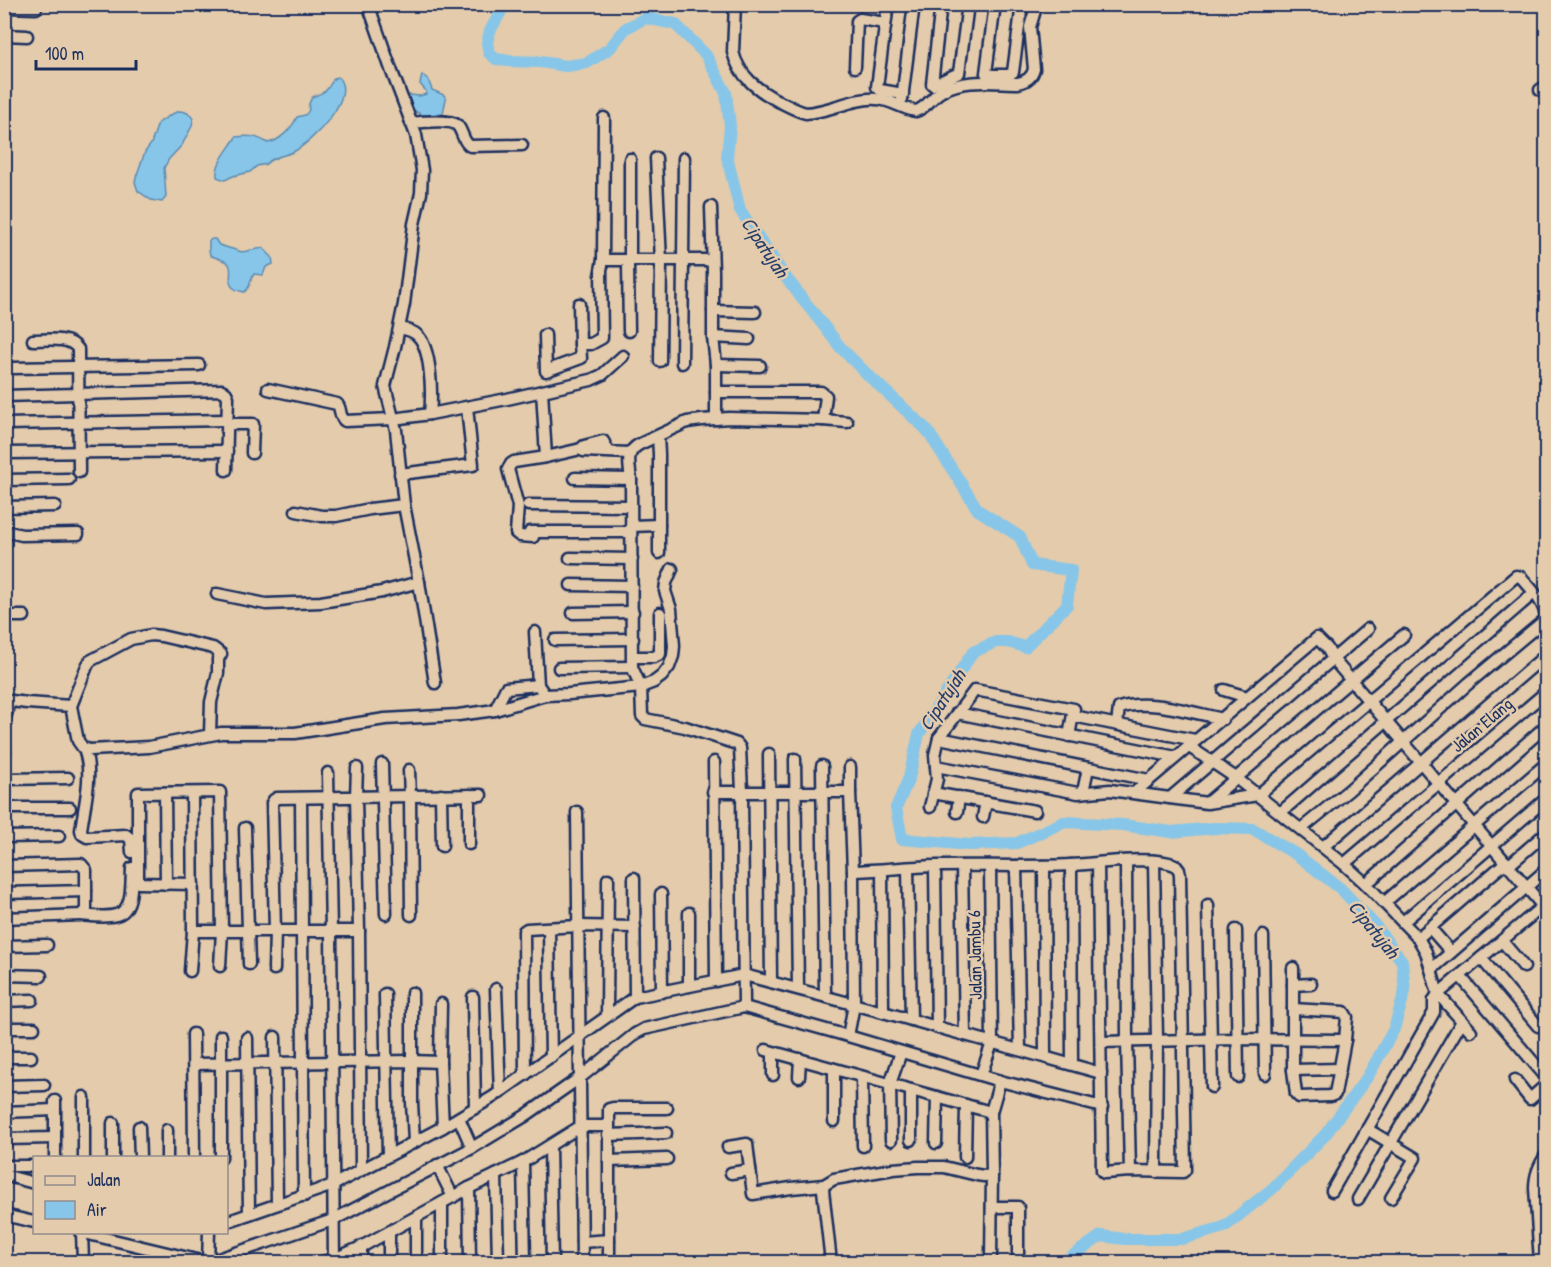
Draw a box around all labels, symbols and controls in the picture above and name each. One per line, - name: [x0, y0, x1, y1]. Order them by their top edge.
- scale bar: [36, 33, 136, 71]
- text: 100 m: [45, 41, 84, 66]
- water label: Cipatujah: [734, 211, 796, 284]
- water label: Cipatujah: [912, 663, 973, 736]
- street label: Jalan Elang: [1445, 691, 1518, 758]
- water label: Cipatujah: [1342, 894, 1407, 965]
- street label: Jalan Jambu 6: [961, 910, 988, 1000]
- legend: [33, 1156, 228, 1234]
- text: Jalan: [87, 1167, 121, 1192]
- text: Air: [87, 1197, 107, 1222]

